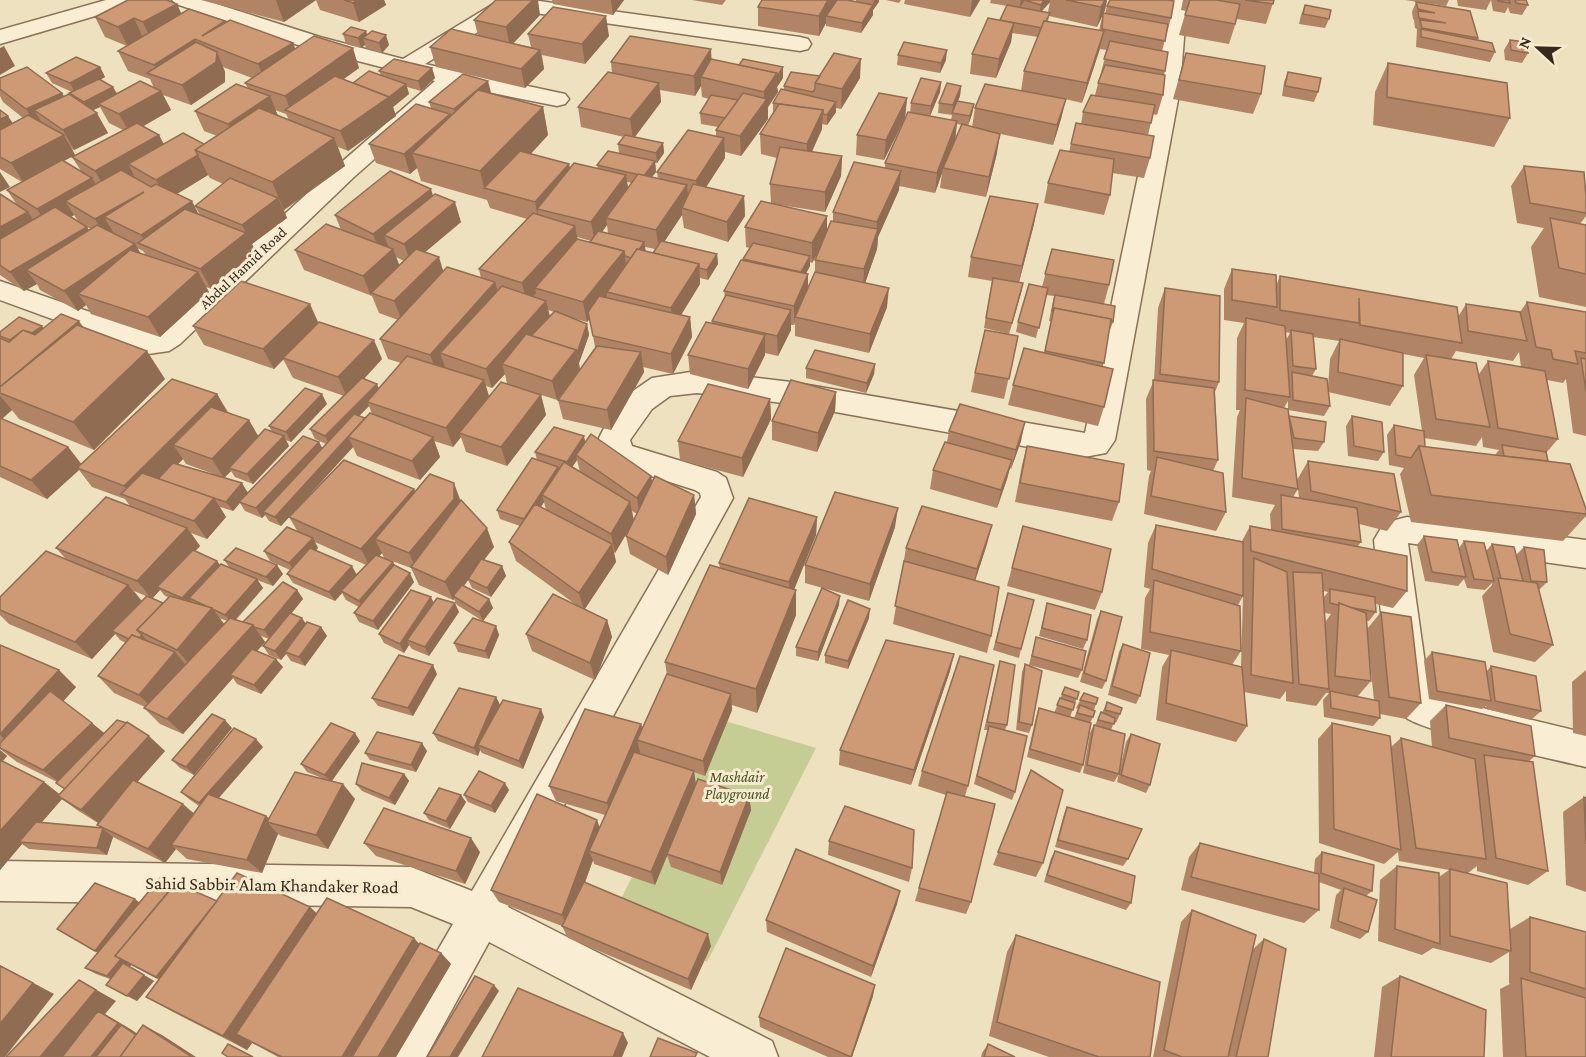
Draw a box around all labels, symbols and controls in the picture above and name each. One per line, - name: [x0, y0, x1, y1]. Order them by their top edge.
- north arrow: [1508, 18, 1568, 78]
- text: N: [1515, 34, 1535, 51]
- street label: Abdul Hamid Road: [196, 224, 290, 312]
- park label: Mashdair Playground: [705, 769, 770, 803]
- street label: Sahid Sabbir Alam Khandaker Road: [145, 873, 399, 897]

